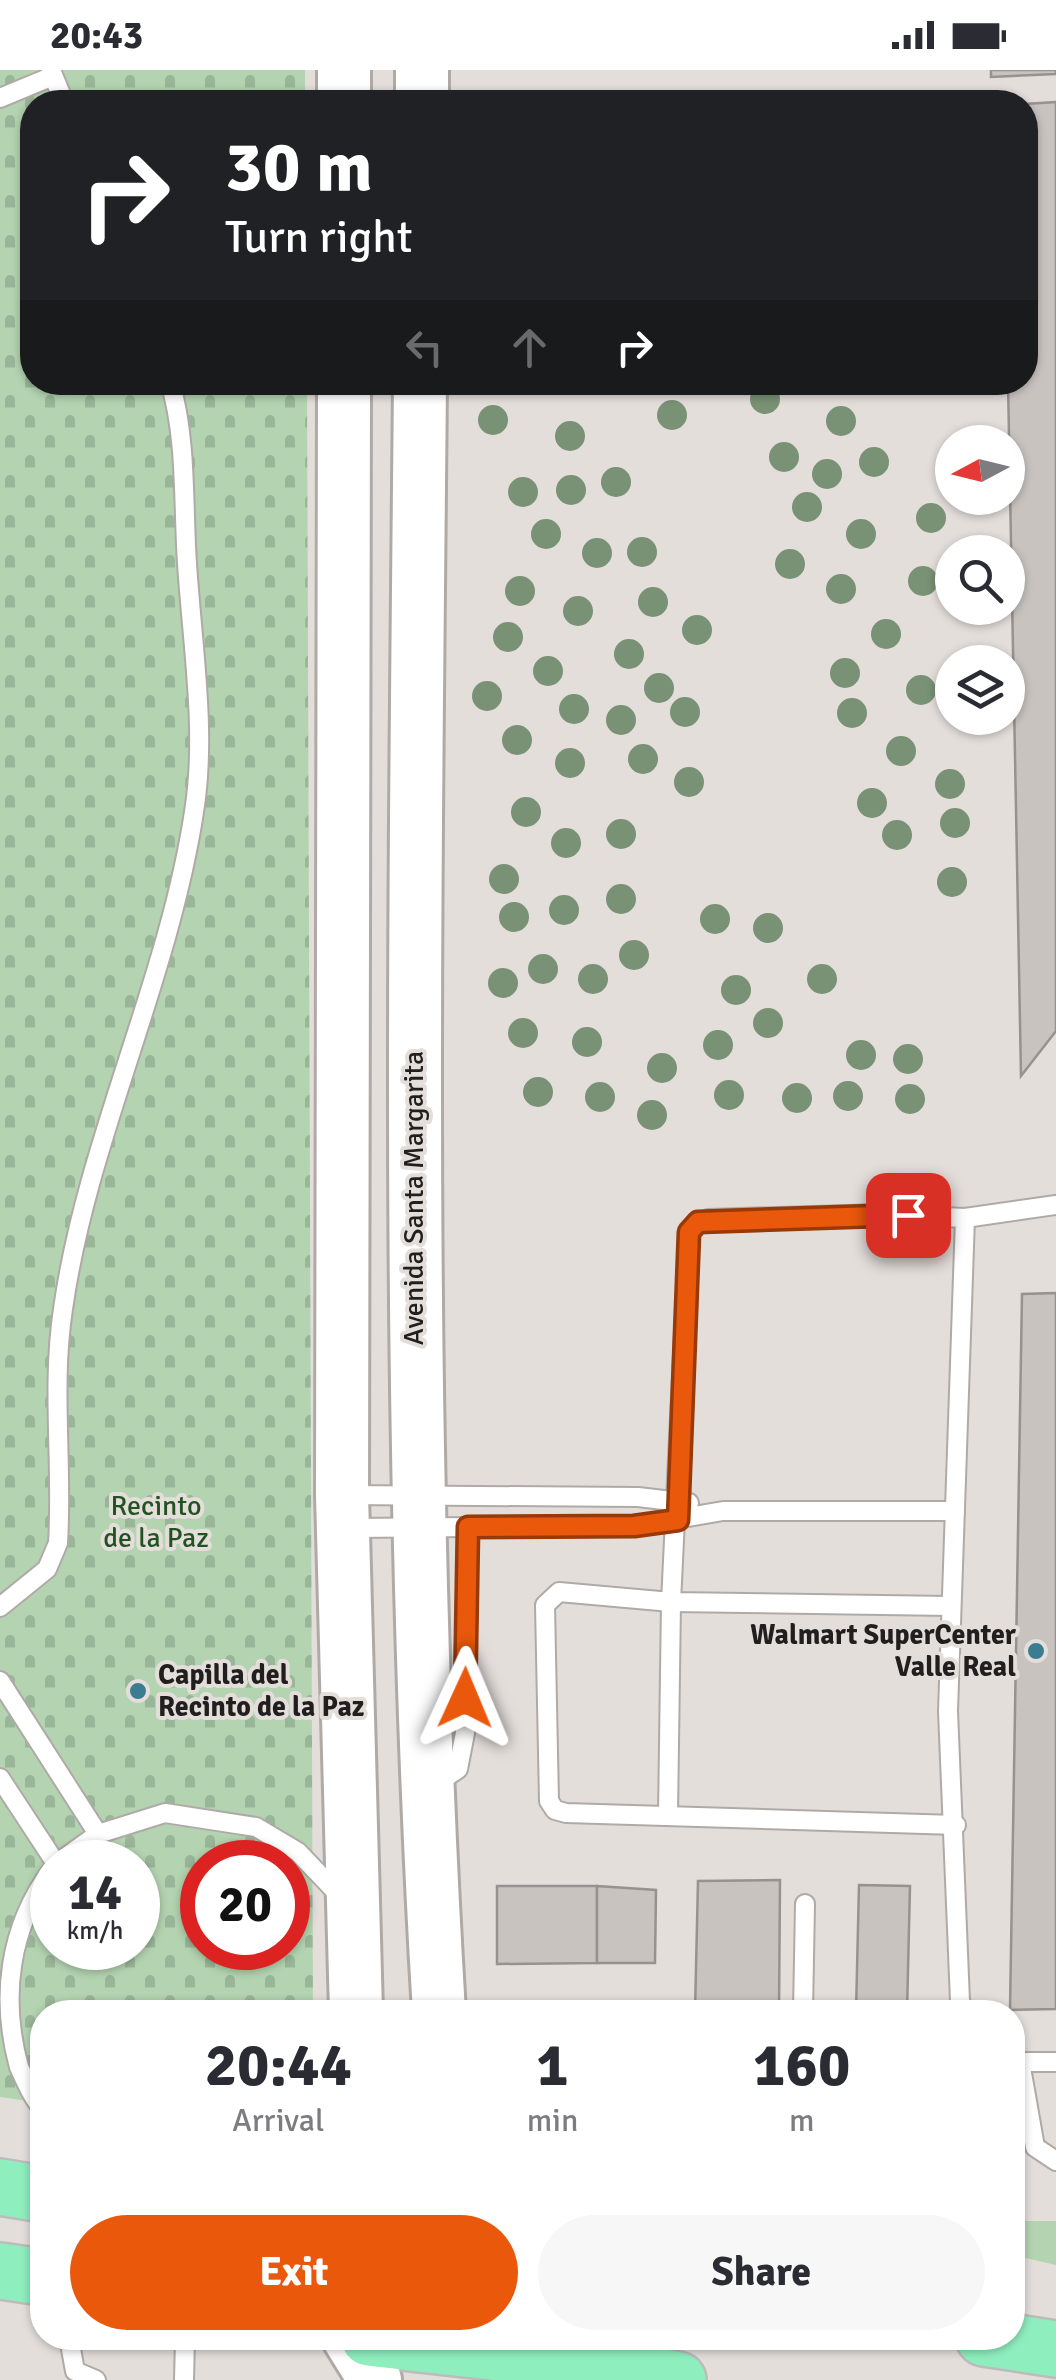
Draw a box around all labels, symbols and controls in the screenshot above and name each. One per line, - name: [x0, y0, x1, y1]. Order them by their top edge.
- text: 20:43: [50, 12, 143, 59]
- text: 30 m: [225, 124, 373, 210]
- icon: right: [60, 130, 190, 260]
- text: Turn right: [225, 210, 413, 265]
- icon: left: [397, 320, 452, 375]
- icon: ahead: [502, 320, 557, 375]
- icon: right: [607, 320, 662, 375]
- north arrow: [935, 425, 1025, 515]
- map controls: [935, 425, 1025, 735]
- button: search: [935, 535, 1025, 625]
- button: layers: [935, 645, 1025, 735]
- street label: Avenida Santa Margarita: [397, 1051, 431, 1345]
- pin: [866, 1173, 951, 1258]
- icon: arrive: [881, 1188, 936, 1243]
- park label: Recinto de la Paz: [103, 1489, 209, 1555]
- place label: Walmart SuperCenter Valle Real: [750, 1618, 1017, 1684]
- marker: Walmart SuperCenter Valle Real: [1025, 1640, 1047, 1662]
- position arrow: [413, 1646, 517, 1750]
- place label: Capilla del Recinto de la Paz: [158, 1658, 364, 1724]
- marker: Capilla del Recinto de la Paz: [127, 1680, 149, 1702]
- speed limit sign: 20: [180, 1840, 310, 1970]
- text: 14: [68, 1862, 122, 1924]
- text: km/h: [67, 1915, 123, 1946]
- text: 20:44: [205, 2029, 352, 2103]
- text: 1: [536, 2029, 569, 2103]
- text: 160: [753, 2029, 850, 2103]
- text: Arrival: [232, 2101, 324, 2140]
- text: min: [527, 2101, 578, 2140]
- text: m: [789, 2101, 814, 2140]
- button: Exit: [70, 2215, 518, 2330]
- button: Share: [538, 2215, 985, 2330]

